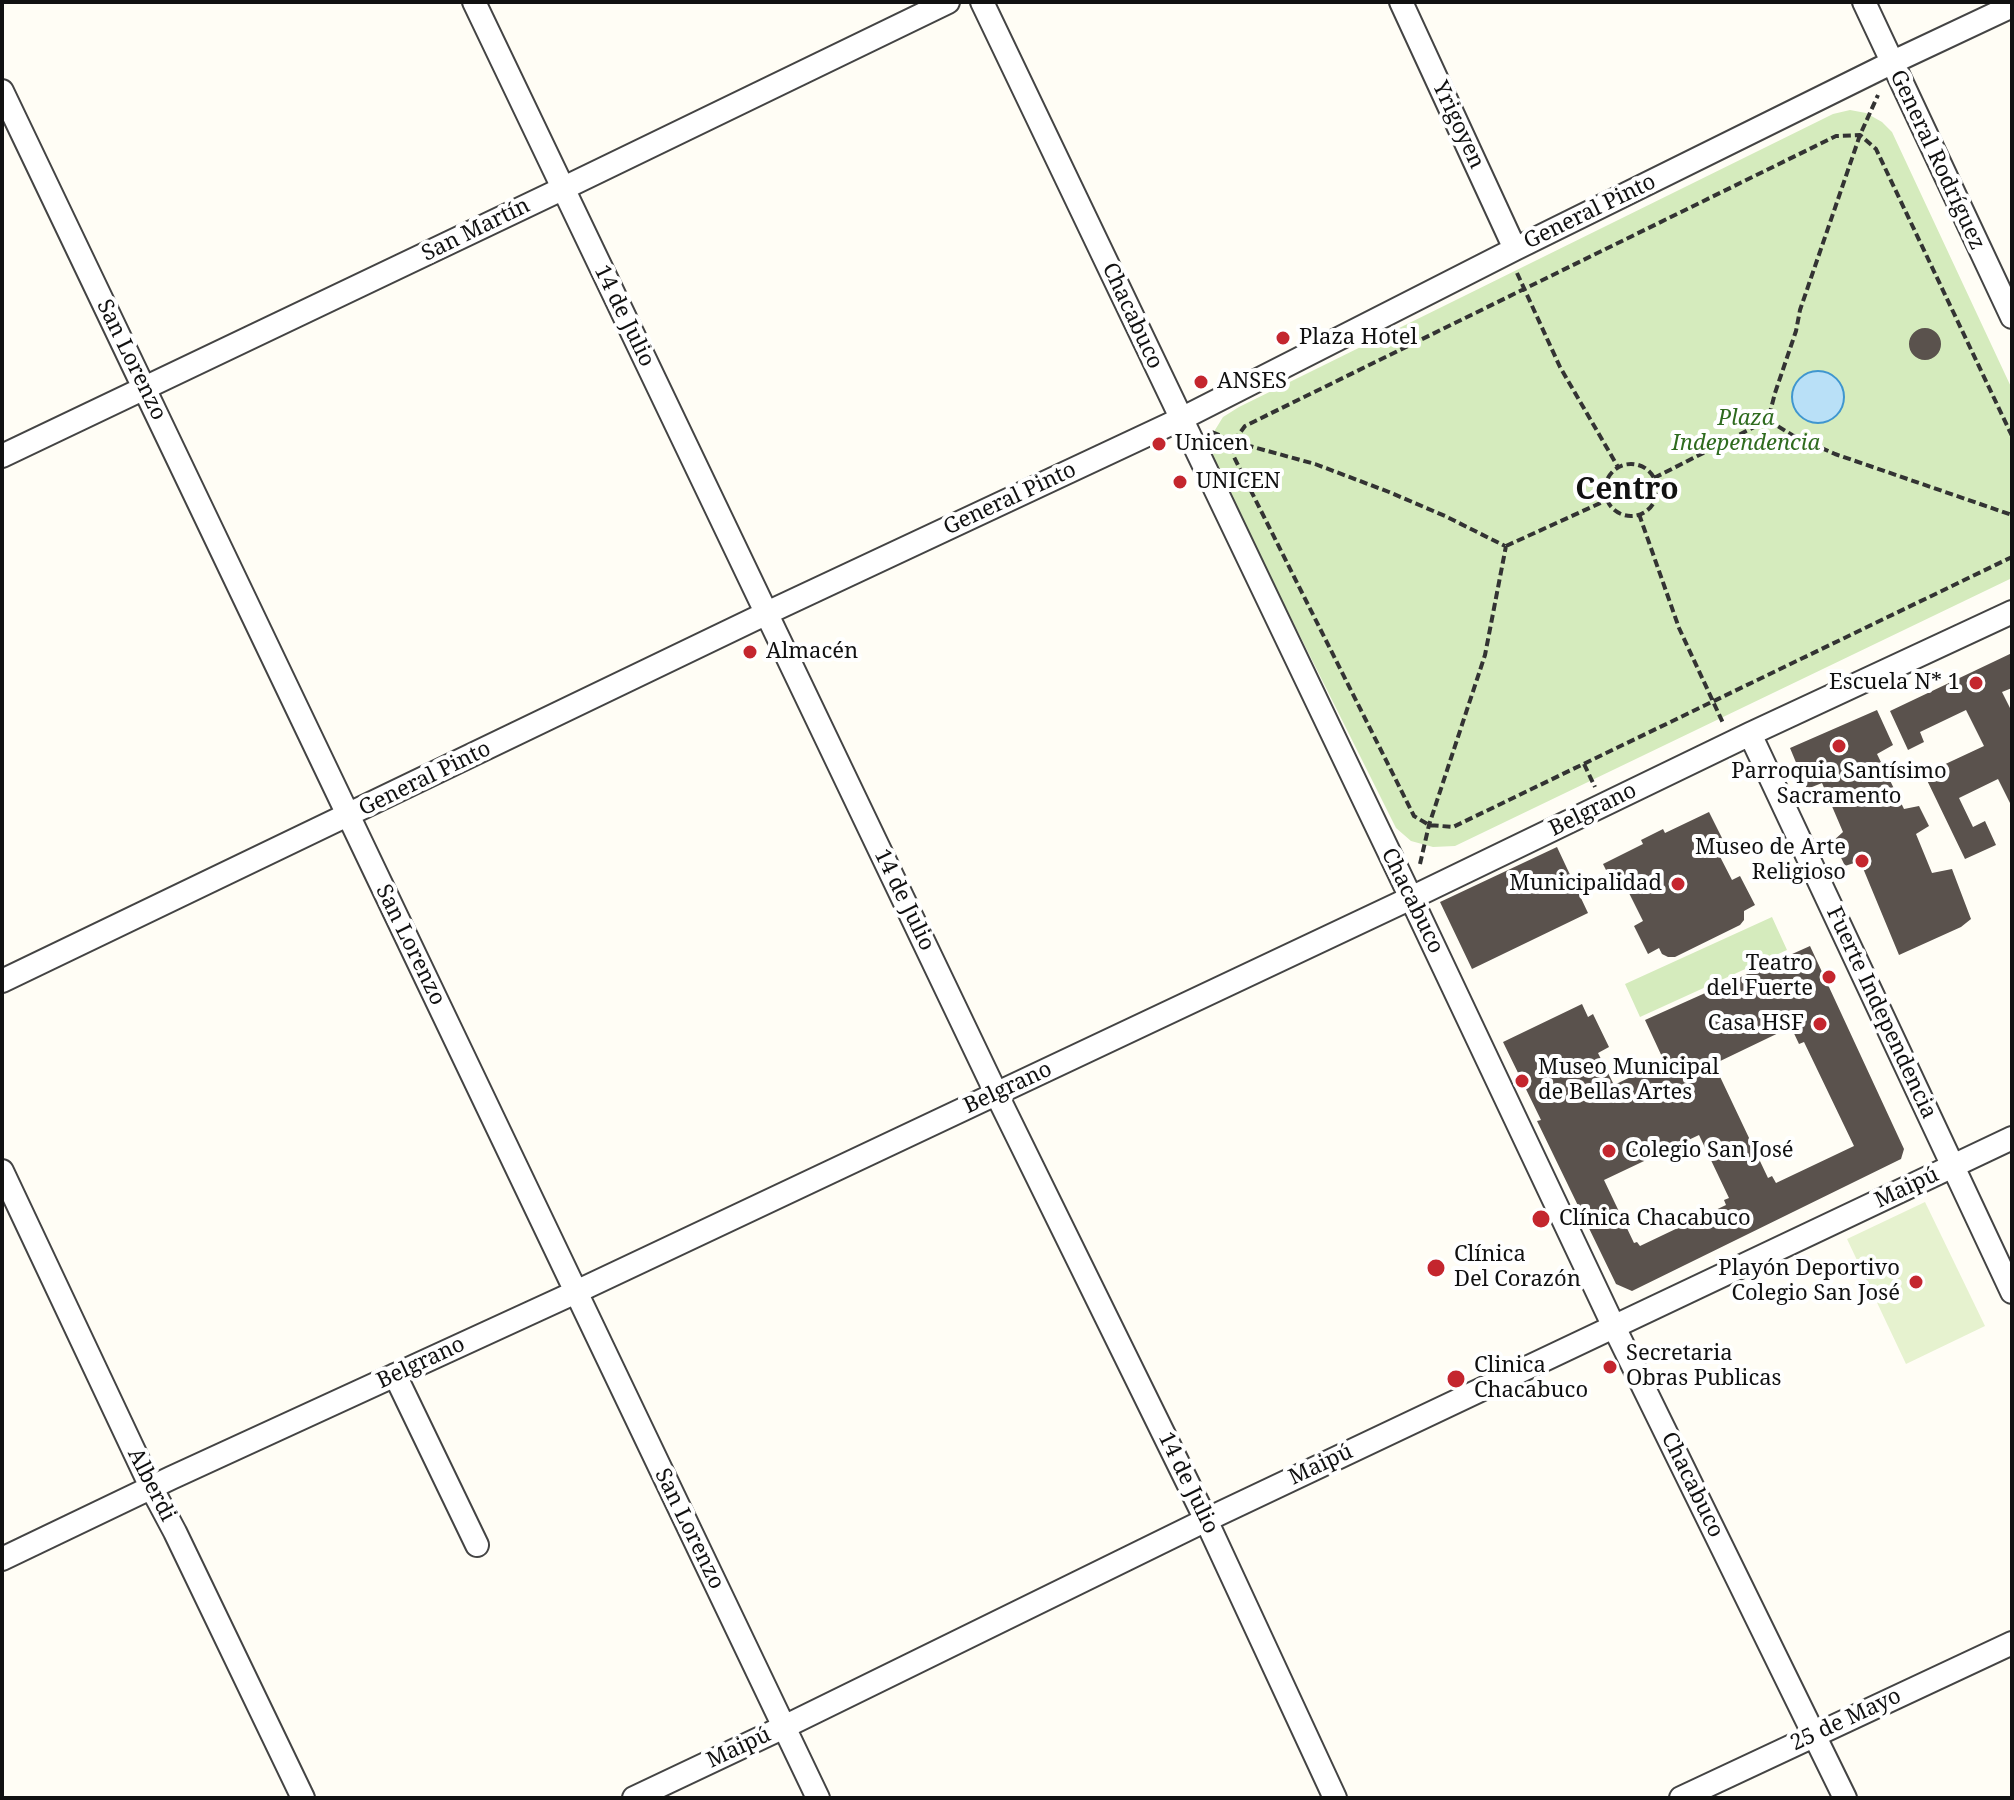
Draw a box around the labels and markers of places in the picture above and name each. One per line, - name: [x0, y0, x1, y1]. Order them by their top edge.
- place label: Plaza Hotel: [1299, 325, 1417, 351]
- marker: Plaza Hotel: [1274, 329, 1292, 347]
- place label: ANSES: [1217, 369, 1287, 395]
- marker: ANSES: [1192, 373, 1210, 391]
- place label: Unicen: [1175, 431, 1249, 457]
- marker: Unicen: [1150, 435, 1168, 453]
- place label: UNICEN: [1196, 469, 1281, 495]
- marker: UNICEN: [1171, 473, 1189, 491]
- place label: Almacén: [766, 639, 858, 665]
- marker: Almacén: [741, 643, 759, 661]
- place label: Escuela N* 1: [1829, 670, 1960, 696]
- marker: Escuela N* 1: [1967, 674, 1985, 692]
- marker: Parroquia Santísimo Sacramento: [1830, 737, 1848, 755]
- place label: Parroquia Santísimo Sacramento: [1731, 759, 1947, 810]
- place label: Museo de Arte Religioso: [1695, 835, 1846, 886]
- marker: Museo de Arte Religioso: [1853, 852, 1871, 870]
- place label: Municipalidad: [1509, 871, 1662, 897]
- marker: Municipalidad: [1669, 875, 1687, 893]
- place label: Teatro del Fuerte: [1707, 951, 1813, 1002]
- marker: Teatro del Fuerte: [1820, 968, 1838, 986]
- place label: Casa HSF: [1708, 1011, 1804, 1037]
- marker: Casa HSF: [1811, 1015, 1829, 1033]
- place label: Museo Municipal de Bellas Artes: [1538, 1055, 1719, 1106]
- marker: Museo Municipal de Bellas Artes: [1513, 1072, 1531, 1090]
- place label: Colegio San José: [1625, 1138, 1794, 1164]
- marker: Colegio San José: [1600, 1142, 1618, 1160]
- place label: Clínica Chacabuco: [1559, 1206, 1751, 1232]
- marker: Clínica Chacabuco: [1530, 1208, 1552, 1230]
- place label: Clínica Del Corazón: [1454, 1242, 1581, 1294]
- place label: Playón Deportivo Colegio San José: [1718, 1256, 1900, 1308]
- marker: Clínica Del Corazón: [1425, 1257, 1447, 1279]
- marker: Playón Deportivo Colegio San José: [1907, 1273, 1925, 1291]
- place label: Secretaria Obras Publicas: [1626, 1341, 1782, 1392]
- place label: Clinica Chacabuco: [1474, 1353, 1588, 1404]
- marker: Secretaria Obras Publicas: [1601, 1358, 1619, 1376]
- marker: Clinica Chacabuco: [1445, 1368, 1467, 1390]

